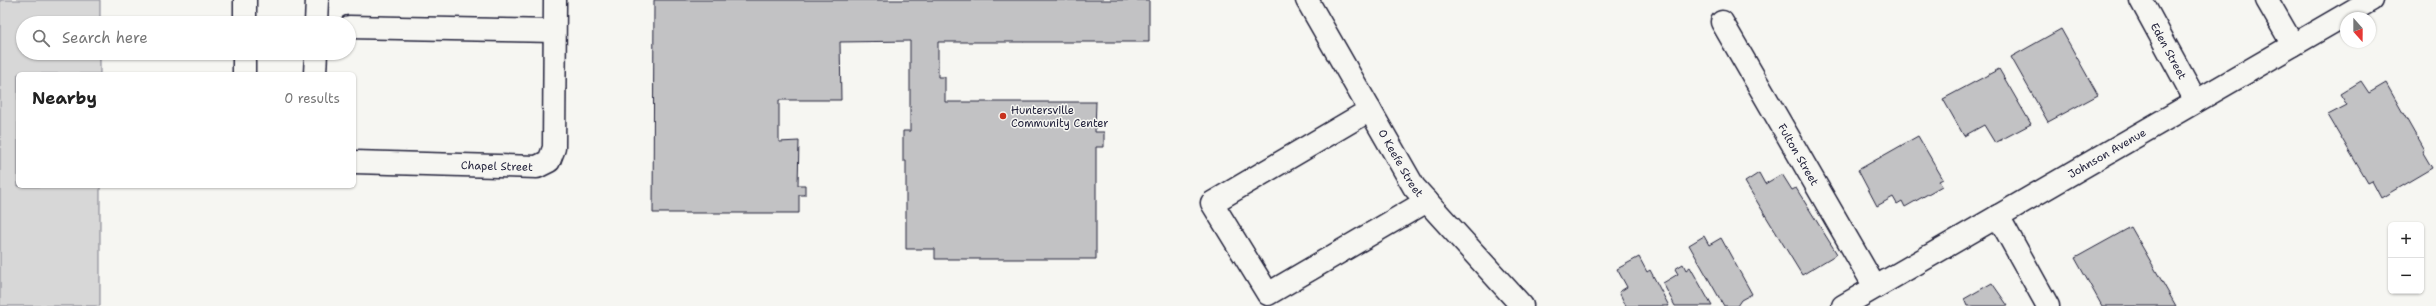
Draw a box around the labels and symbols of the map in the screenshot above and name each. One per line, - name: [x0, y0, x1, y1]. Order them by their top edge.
- north arrow: [2340, 12, 2376, 48]
- street label: Eden Street: [2147, 20, 2190, 82]
- place label: Huntersville Community Center: [1011, 103, 1109, 131]
- marker: Huntersville Community Center: [998, 111, 1008, 121]
- street label: Fulton Street: [1774, 121, 1822, 189]
- street label: Johnson Avenue: [2065, 125, 2149, 182]
- street label: O Keefe Street: [1374, 126, 1427, 201]
- street label: Chapel Street: [461, 158, 533, 175]

